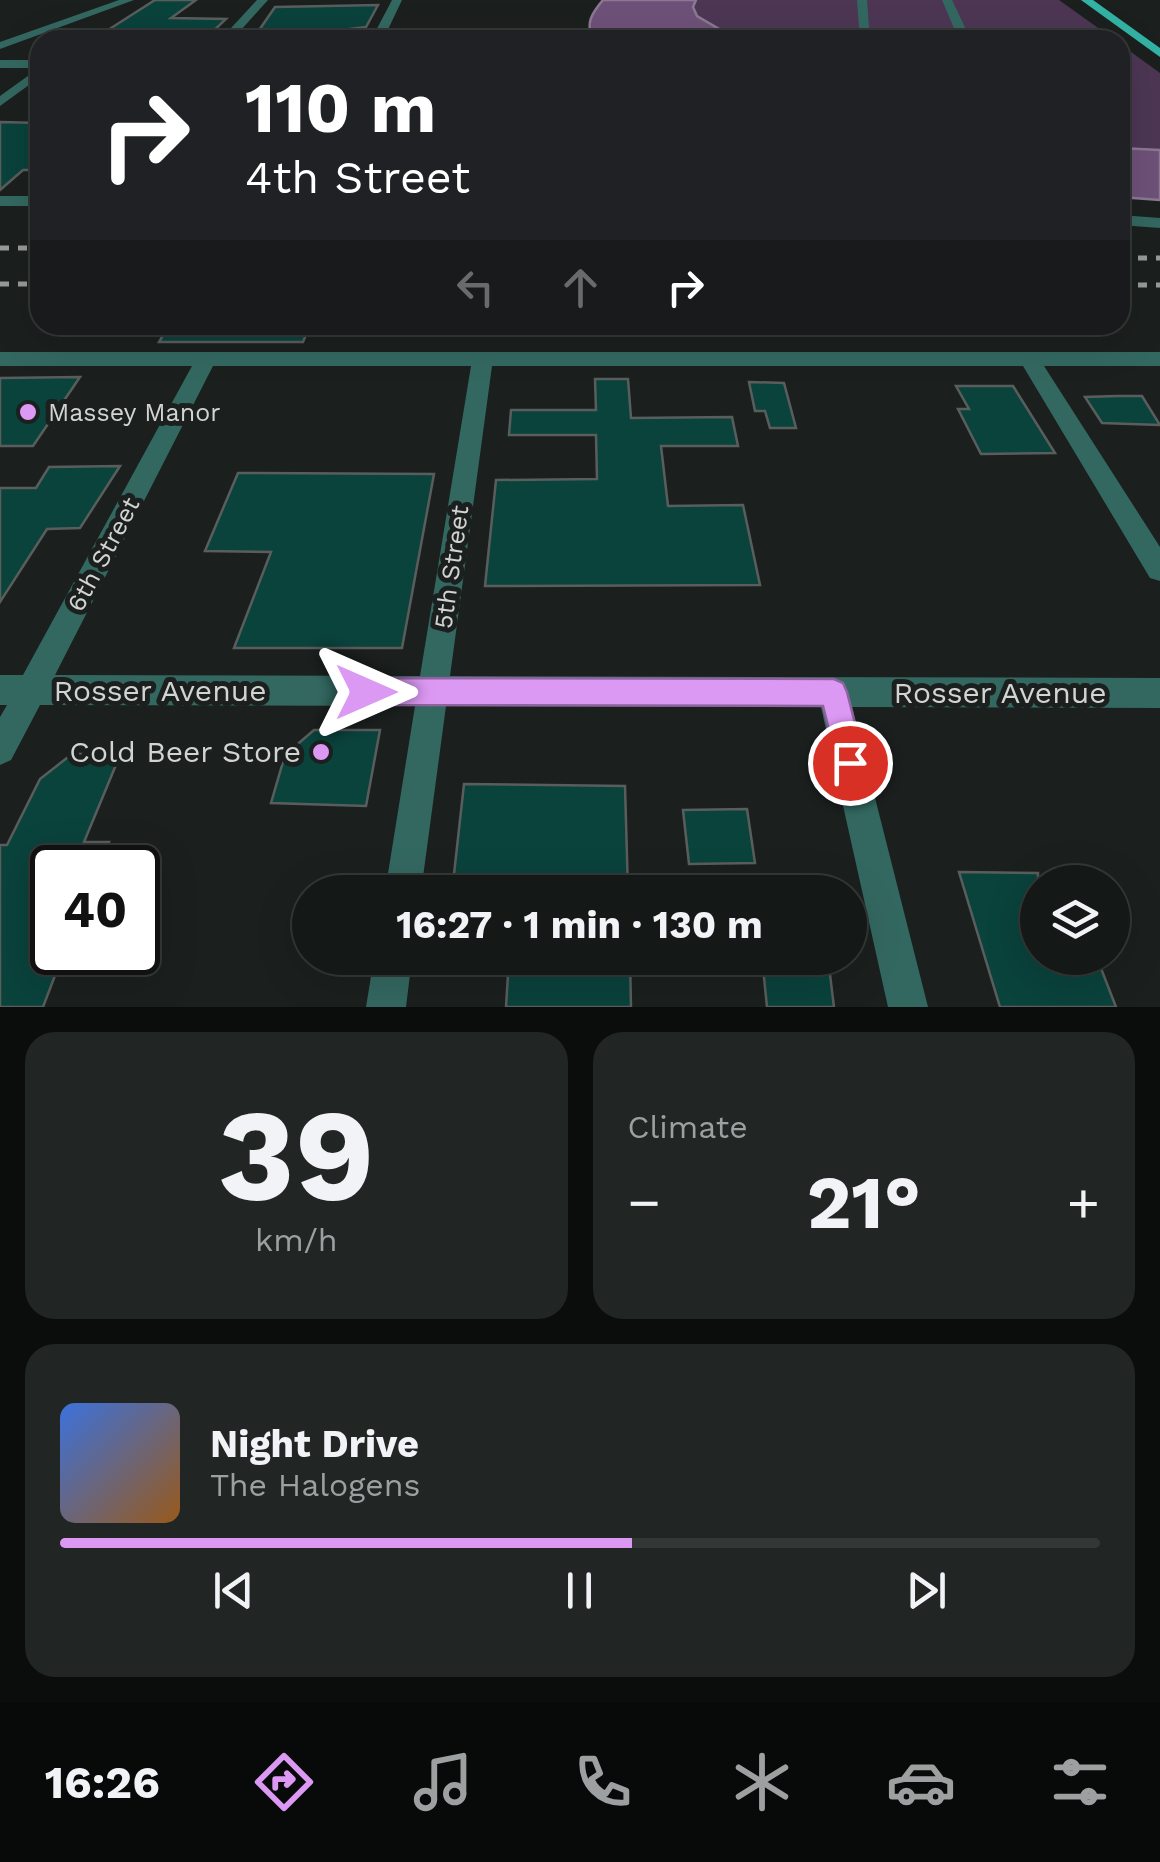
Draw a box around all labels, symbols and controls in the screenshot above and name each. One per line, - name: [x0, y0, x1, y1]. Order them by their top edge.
- text: 110 m: [245, 67, 436, 149]
- icon: right: [80, 70, 210, 200]
- text: 4th Street: [245, 151, 470, 204]
- icon: left: [448, 260, 503, 315]
- icon: ahead: [553, 260, 608, 315]
- icon: right: [658, 260, 713, 315]
- place label: Massey Manor: [48, 398, 220, 427]
- marker: Massey Manor: [17, 401, 39, 423]
- street label: 6th Street: [61, 492, 146, 616]
- street label: 5th Street: [428, 503, 475, 631]
- position arrow: [314, 640, 418, 744]
- street label: Rosser Avenue: [53, 673, 267, 708]
- street label: Rosser Avenue: [893, 675, 1107, 710]
- pin: [808, 721, 893, 806]
- place label: Cold Beer Store: [69, 734, 301, 769]
- icon: arrive: [823, 736, 878, 791]
- marker: Cold Beer Store: [310, 741, 332, 763]
- speed limit sign: 40: [30, 845, 160, 975]
- map controls: [1020, 865, 1130, 975]
- button: layers: [1020, 865, 1130, 975]
- text: 16:27 · 1 min · 130 m: [396, 903, 763, 947]
- text: 39: [218, 1079, 375, 1232]
- text: Climate: [628, 1108, 748, 1146]
- text: 21°: [807, 1158, 921, 1246]
- text: −: [628, 1170, 661, 1234]
- text: +: [1067, 1170, 1100, 1234]
- text: km/h: [255, 1221, 337, 1259]
- text: Night Drive: [210, 1422, 419, 1466]
- text: The Halogens: [210, 1466, 420, 1504]
- icon: previous: [206, 1563, 261, 1618]
- icon: pause: [552, 1563, 607, 1618]
- icon: next: [899, 1563, 954, 1618]
- icon: directions: [249, 1747, 319, 1817]
- icon: music: [408, 1747, 478, 1817]
- icon: phone: [568, 1747, 638, 1817]
- icon: climate: [727, 1747, 797, 1817]
- icon: car: [886, 1747, 956, 1817]
- icon: filters: [1045, 1747, 1115, 1817]
- text: 16:26: [45, 1756, 160, 1809]

